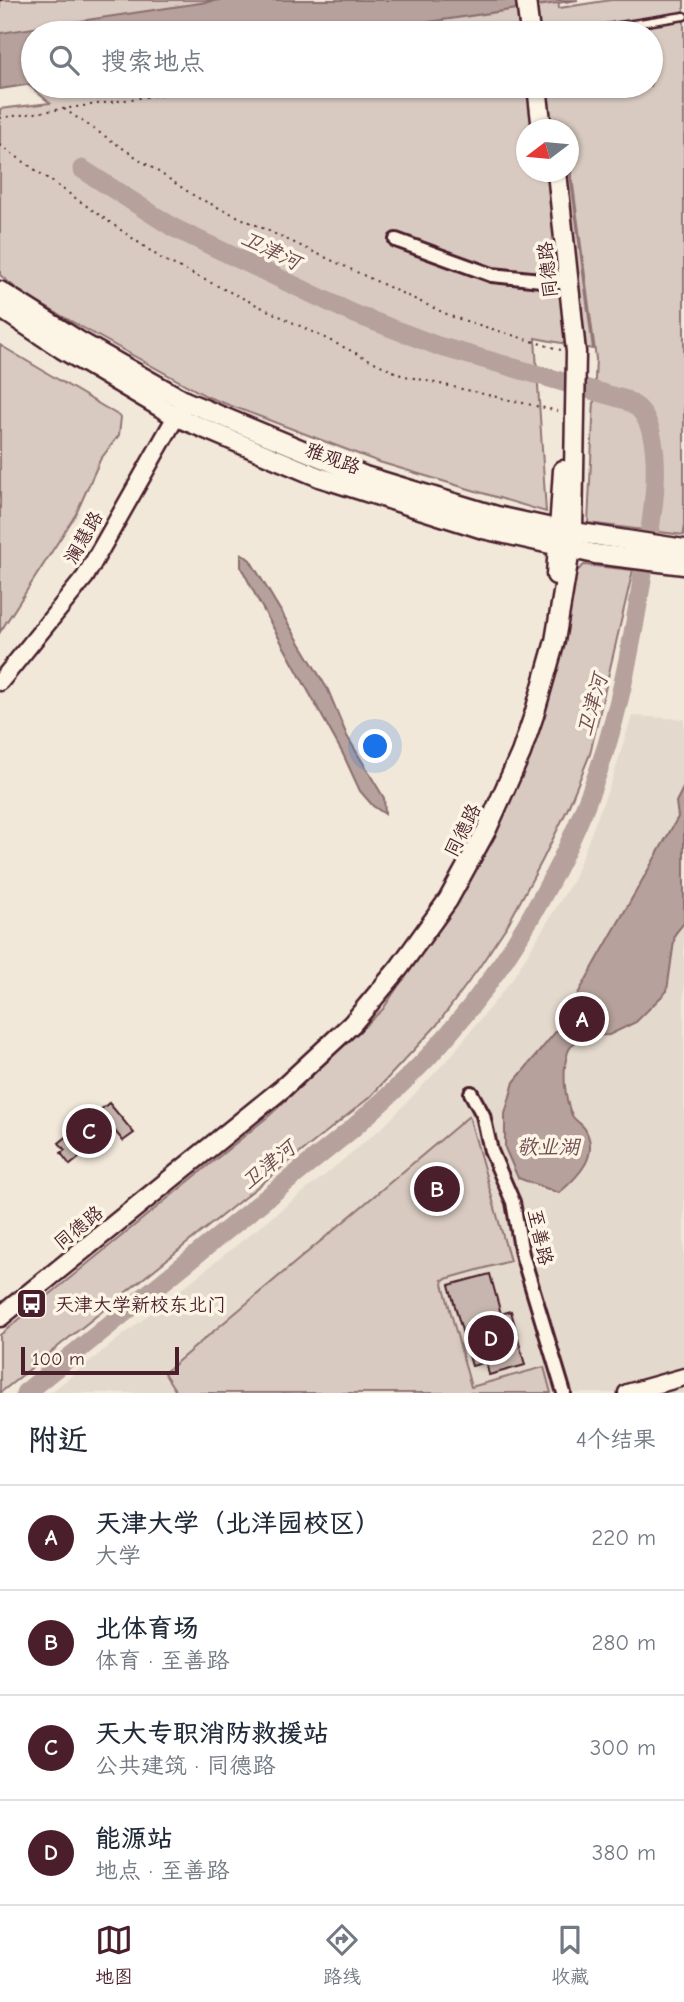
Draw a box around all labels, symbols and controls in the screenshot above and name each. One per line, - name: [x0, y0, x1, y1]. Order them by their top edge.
- search box: [21, 21, 663, 98]
- icon: search: [45, 41, 83, 79]
- text: 搜索地点: [101, 47, 205, 77]
- north arrow: [516, 119, 579, 182]
- water label: 卫津河: [237, 225, 307, 276]
- street label: 同德路: [534, 240, 562, 299]
- street label: 雅观路: [302, 439, 363, 479]
- street label: 澜慧路: [60, 507, 108, 568]
- water label: 卫津河: [572, 669, 613, 739]
- your location: [358, 729, 392, 763]
- street label: 同德路: [440, 800, 486, 861]
- pin: A: [559, 993, 605, 1045]
- pin: C: [66, 1105, 112, 1157]
- water label: 卫津河: [236, 1134, 302, 1194]
- water label: 敬业湖: [517, 1135, 581, 1159]
- pin: B: [414, 1163, 460, 1215]
- street label: 同德路: [50, 1201, 108, 1254]
- street label: 至善路: [523, 1207, 557, 1267]
- bus stop icon: 天津大学新校东北门: [15, 1287, 49, 1321]
- place label: 天津大学新校东北门: [55, 1294, 226, 1316]
- pin: D: [468, 1312, 514, 1364]
- scale bar: [21, 1344, 178, 1376]
- text: 100 m: [32, 1348, 85, 1370]
- text: 附近: [28, 1423, 88, 1458]
- text: 4个结果: [576, 1426, 656, 1453]
- text: 天津大学（北洋园校区）: [95, 1509, 381, 1539]
- text: A: [45, 1524, 57, 1551]
- text: 220 m: [591, 1524, 656, 1551]
- text: 大学: [95, 1542, 141, 1569]
- text: 北体育场: [95, 1614, 199, 1644]
- text: B: [44, 1629, 58, 1656]
- text: 280 m: [591, 1629, 656, 1656]
- text: 体育 · 至善路: [95, 1647, 229, 1674]
- text: 天大专职消防救援站: [95, 1719, 329, 1749]
- text: C: [44, 1734, 58, 1761]
- text: 300 m: [590, 1734, 656, 1761]
- text: 公共建筑 · 同德路: [95, 1752, 275, 1779]
- text: 能源站: [95, 1824, 173, 1854]
- text: D: [44, 1839, 58, 1866]
- text: 380 m: [592, 1839, 656, 1866]
- text: 地点 · 至善路: [95, 1857, 229, 1884]
- tab: 地图: [95, 1921, 133, 1988]
- tab: 路线: [323, 1921, 361, 1988]
- tab: 收藏: [551, 1921, 589, 1988]

